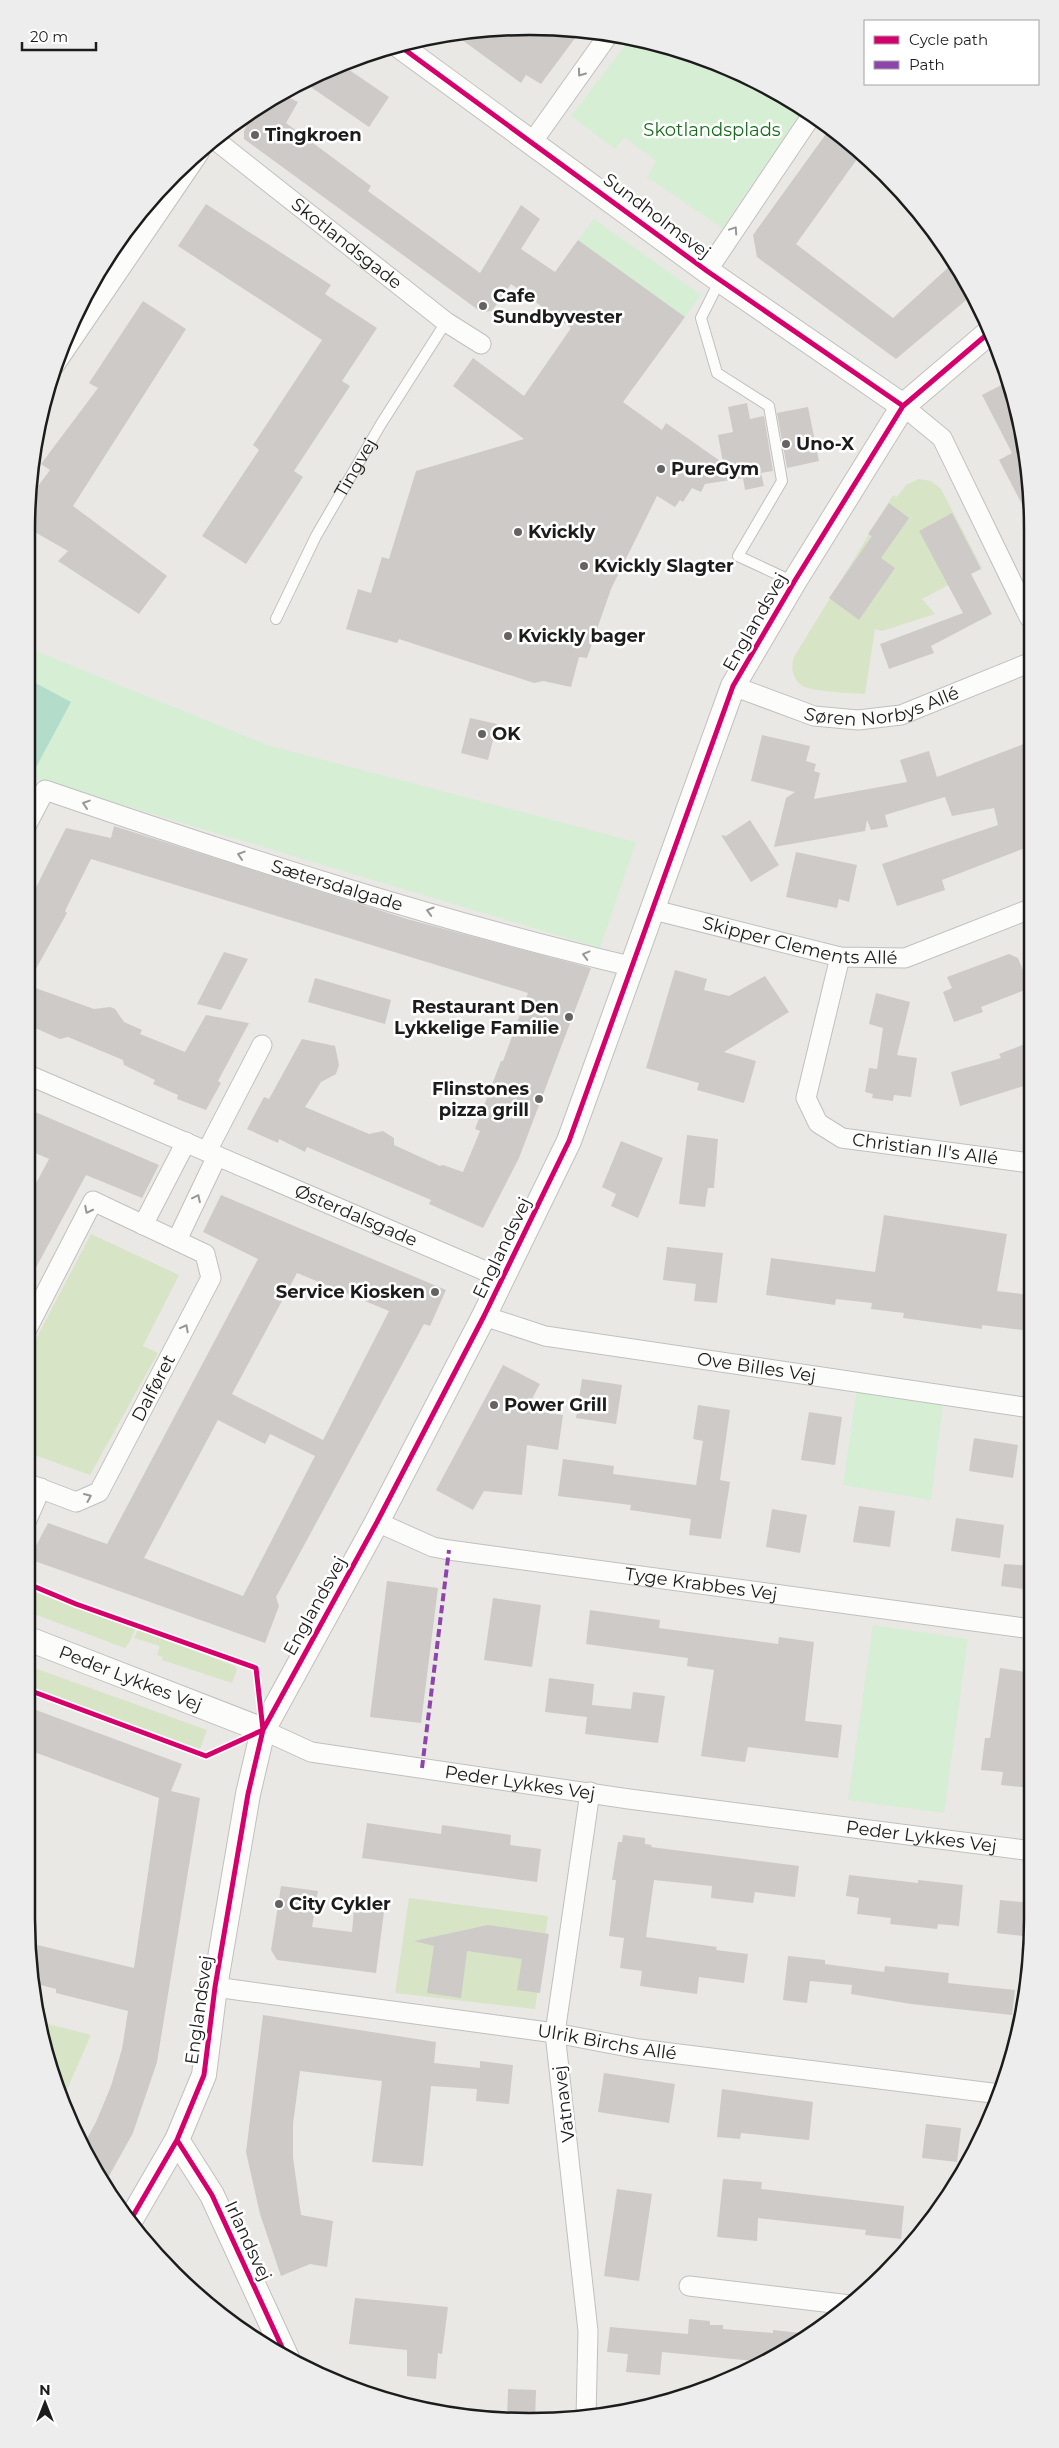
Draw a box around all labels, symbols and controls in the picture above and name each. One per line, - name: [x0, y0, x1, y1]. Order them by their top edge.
- scale bar: [22, 20, 96, 52]
- legend: [864, 20, 1039, 85]
- text: 20 m: [30, 27, 68, 46]
- text: Cycle path: [909, 30, 988, 49]
- text: Path: [909, 55, 945, 74]
- one-way arrow: [578, 68, 587, 77]
- park label: Skotlandsplads: [643, 119, 781, 141]
- place label: Tingkroen: [265, 124, 362, 146]
- marker: Tingkroen: [249, 129, 261, 141]
- street label: Sundholmsvej: [599, 168, 715, 264]
- street label: Skotlandsgade: [287, 193, 407, 294]
- one-way arrow: [728, 226, 737, 236]
- place label: Cafe Sundbyvester: [493, 285, 623, 328]
- marker: Cafe Sundbyvester: [477, 300, 489, 312]
- place label: Uno-X: [796, 433, 854, 455]
- street label: Tingvej: [330, 434, 381, 501]
- marker: Uno-X: [780, 438, 792, 450]
- place label: PureGym: [671, 458, 759, 480]
- marker: PureGym: [655, 463, 667, 475]
- place label: Kvickly: [528, 521, 596, 543]
- marker: Kvickly: [512, 526, 524, 538]
- place label: Kvickly Slagter: [594, 555, 734, 577]
- marker: Kvickly Slagter: [578, 560, 590, 572]
- street label: Englandsvej: [718, 569, 792, 675]
- place label: Kvickly bager: [518, 625, 646, 647]
- marker: Kvickly bager: [502, 630, 514, 642]
- street label: Søren Norbys Allé: [801, 682, 962, 731]
- place label: OK: [492, 723, 521, 745]
- marker: OK: [476, 728, 488, 740]
- one-way arrow: [83, 800, 91, 810]
- one-way arrow: [237, 850, 245, 860]
- street label: Sætersdalgade: [269, 855, 406, 916]
- one-way arrow: [426, 907, 434, 917]
- street label: Skipper Clements Allé: [700, 912, 898, 969]
- one-way arrow: [583, 951, 591, 961]
- place label: Restaurant Den Lykkelige Familie: [394, 996, 559, 1039]
- marker: Restaurant Den Lykkelige Familie: [563, 1011, 575, 1023]
- place label: Flinstones pizza grill: [432, 1078, 529, 1121]
- marker: Flinstones pizza grill: [533, 1093, 545, 1105]
- street label: Christian II's Allé: [851, 1128, 1000, 1170]
- street label: Østerdalsgade: [291, 1180, 421, 1252]
- one-way arrow: [191, 1194, 201, 1203]
- street label: Englandsvej: [468, 1194, 536, 1302]
- one-way arrow: [84, 1205, 94, 1214]
- place label: Service Kiosken: [276, 1281, 425, 1303]
- marker: Service Kiosken: [429, 1286, 441, 1298]
- one-way arrow: [179, 1324, 189, 1333]
- street label: Ove Billes Vej: [696, 1348, 817, 1387]
- street label: Dalføret: [127, 1351, 180, 1425]
- place label: Power Grill: [504, 1394, 607, 1416]
- marker: Power Grill: [488, 1399, 500, 1411]
- one-way arrow: [83, 1493, 92, 1504]
- street label: Englandsvej: [279, 1553, 351, 1659]
- street label: Tyge Krabbes Vej: [623, 1563, 779, 1605]
- street label: Peder Lykkes Vej: [56, 1641, 205, 1716]
- street label: Peder Lykkes Vej: [443, 1761, 597, 1805]
- street label: Peder Lykkes Vej: [845, 1816, 998, 1857]
- place label: City Cykler: [289, 1893, 391, 1915]
- marker: City Cykler: [273, 1898, 285, 1910]
- street label: Englandsvej: [180, 1954, 218, 2066]
- street label: Ulrik Birchs Allé: [536, 2020, 678, 2065]
- street label: Vatnavej: [548, 2064, 580, 2144]
- street label: Irlandsvej: [220, 2197, 276, 2285]
- north arrow: [20, 2378, 70, 2428]
- text: N: [39, 2381, 51, 2399]

